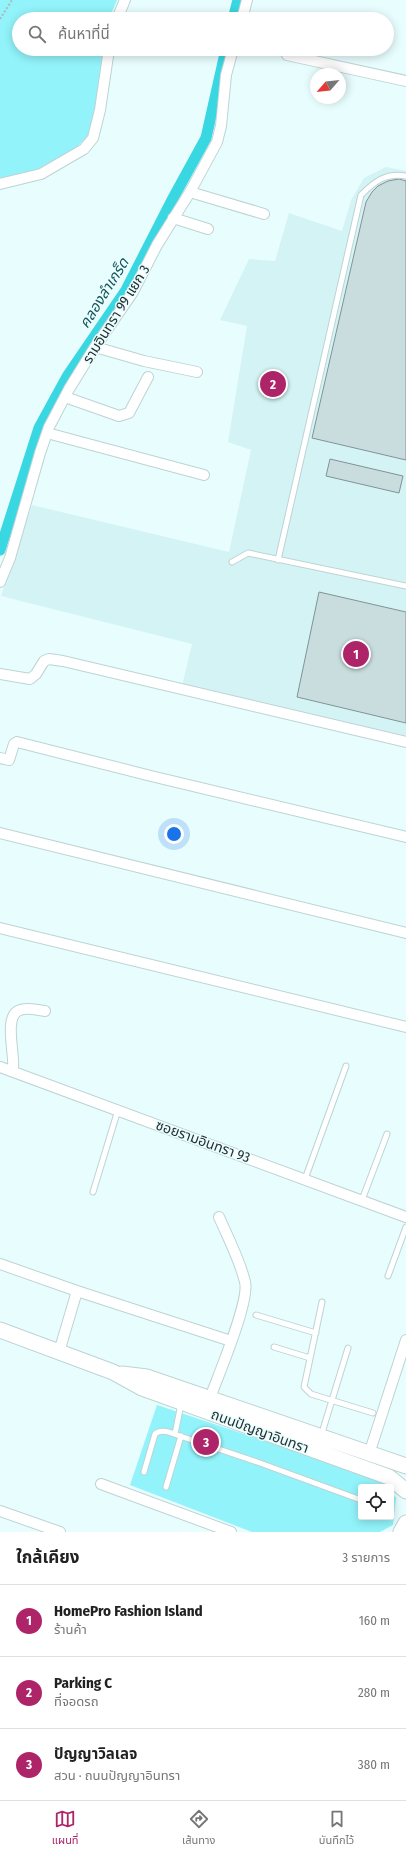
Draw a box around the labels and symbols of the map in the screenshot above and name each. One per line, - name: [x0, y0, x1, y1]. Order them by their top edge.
- north arrow: [310, 68, 346, 104]
- water label: คลองลำเกร็ด: [75, 254, 133, 331]
- street label: รามอินทรา 99 แยก 3: [79, 262, 154, 367]
- pin: 2: [260, 369, 286, 399]
- pin: 1: [343, 639, 369, 669]
- your location: [164, 824, 184, 844]
- street label: ซอยรามอินทรา 93: [153, 1117, 252, 1166]
- street label: ถนนปัญญาอินทรา: [209, 1406, 311, 1457]
- pin: 3: [193, 1427, 219, 1457]

